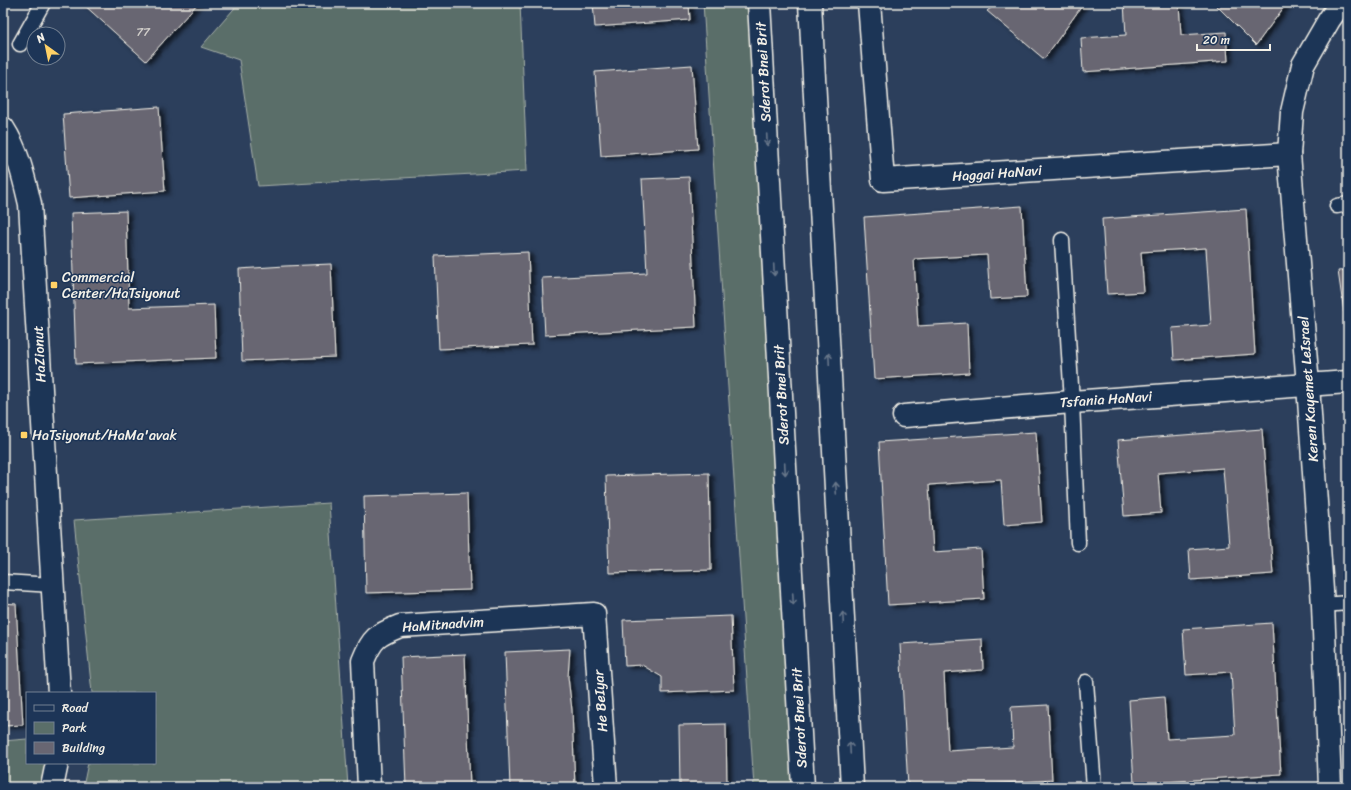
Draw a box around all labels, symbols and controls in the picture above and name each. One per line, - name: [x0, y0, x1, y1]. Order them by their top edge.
- street label: Sderot Bnei Brit: [748, 20, 779, 123]
- house number: 77: [136, 21, 151, 43]
- north arrow: [26, 26, 66, 66]
- scale bar: [1197, 26, 1270, 52]
- text: N: [32, 28, 50, 49]
- text: 20 m: [1203, 29, 1230, 51]
- one-way arrow: [763, 133, 770, 146]
- street label: Haggai HaNavi: [951, 158, 1044, 189]
- one-way arrow: [770, 263, 778, 276]
- place label: Commercial Center/HaTsiyonut: [62, 265, 180, 306]
- marker: Commercial Center/HaTsiyonut: [49, 280, 59, 290]
- street label: Keren Kayemet LeIsrael: [1291, 314, 1326, 463]
- street label: HaZionut: [26, 325, 53, 383]
- street label: Sderot Bnei Brit: [766, 343, 797, 446]
- one-way arrow: [825, 353, 833, 366]
- street label: Tsfania HaNavi: [1059, 384, 1154, 415]
- place label: HaTsiyonut/HaMa'avak: [32, 423, 178, 448]
- marker: HaTsiyonut/HaMa'avak: [19, 430, 29, 440]
- one-way arrow: [782, 462, 789, 475]
- one-way arrow: [832, 482, 840, 495]
- one-way arrow: [789, 592, 796, 605]
- street label: HaMitnadvim: [401, 609, 485, 640]
- one-way arrow: [839, 612, 847, 625]
- street label: Sderot Bnei Brit: [784, 666, 815, 769]
- street label: He BeIyar: [586, 668, 615, 733]
- legend: [26, 692, 156, 764]
- text: Road: [62, 697, 89, 719]
- text: Park: [62, 717, 87, 739]
- text: Building: [62, 737, 105, 759]
- one-way arrow: [846, 742, 853, 755]

